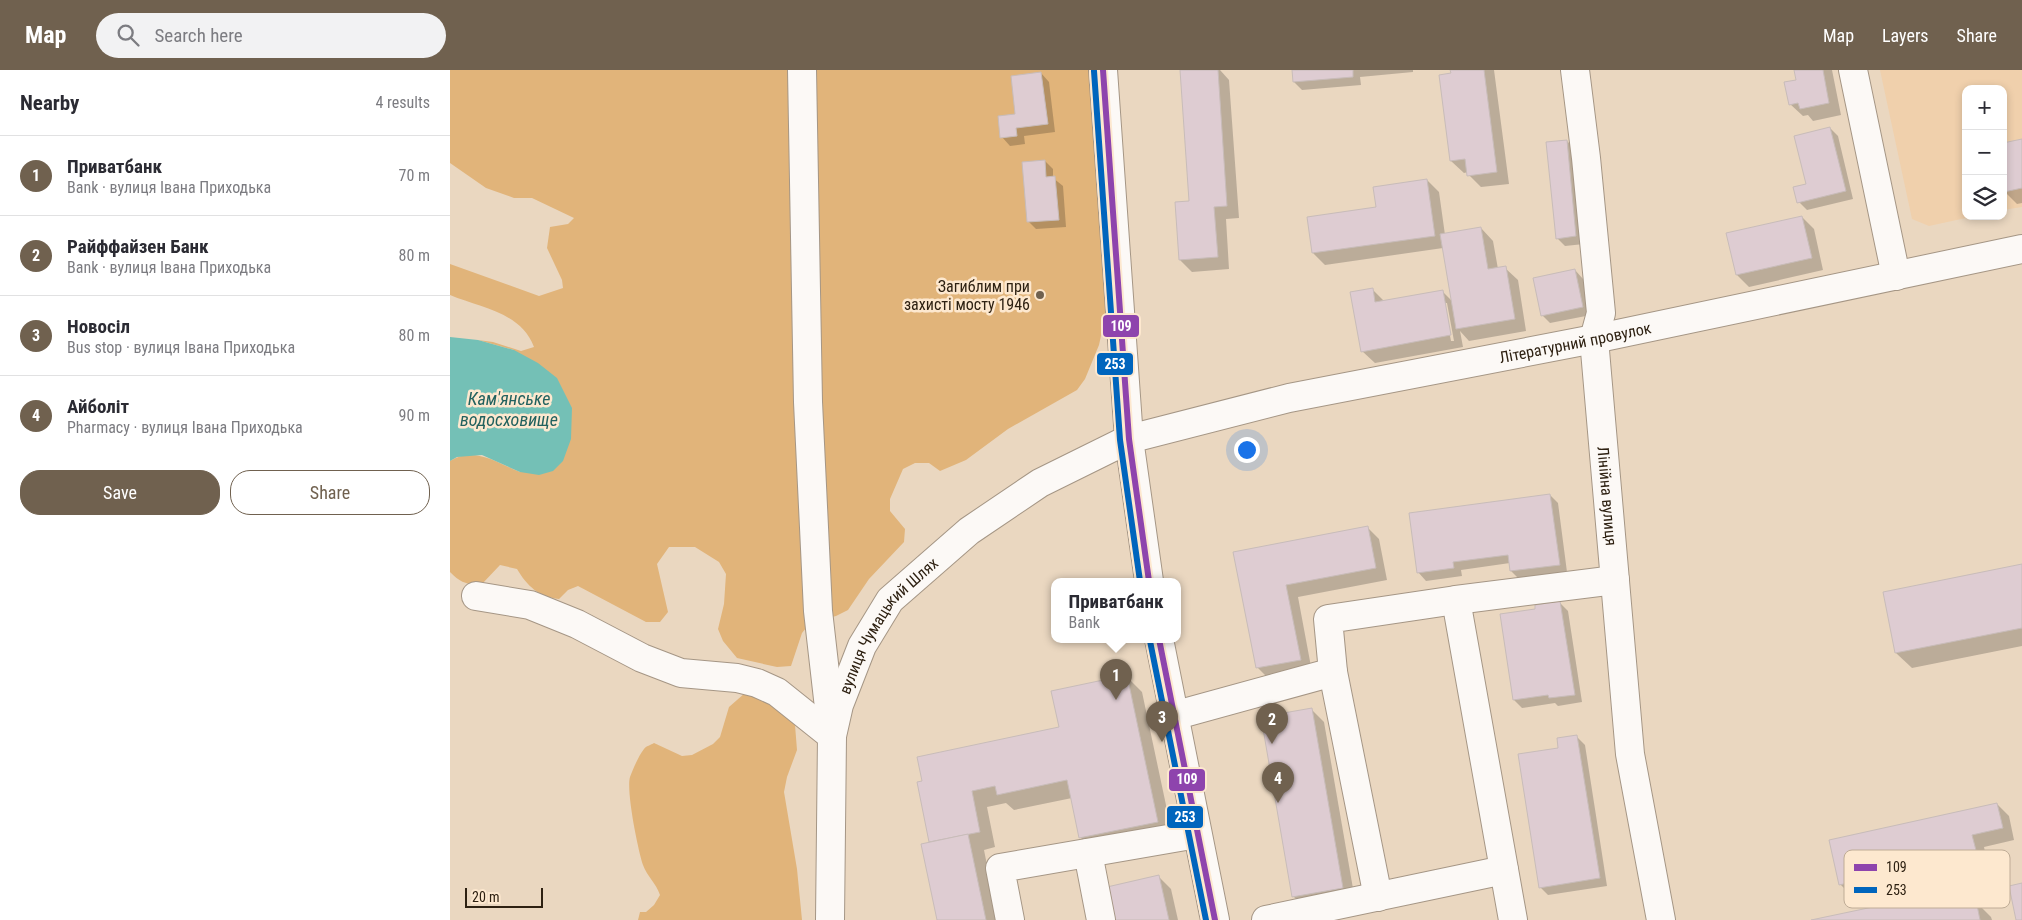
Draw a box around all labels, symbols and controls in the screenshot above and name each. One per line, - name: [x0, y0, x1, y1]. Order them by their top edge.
- search box: [96, 13, 446, 58]
- text: Map: [25, 21, 66, 49]
- icon: search: [114, 21, 142, 49]
- text: Search here: [154, 24, 243, 47]
- text: Map: [1823, 25, 1854, 46]
- text: Layers: [1882, 25, 1929, 46]
- text: Share: [1957, 25, 1997, 46]
- map controls: [1962, 85, 2007, 220]
- button: +: [1962, 85, 2007, 130]
- text: Nearby: [20, 91, 79, 115]
- text: 4 results: [375, 93, 430, 112]
- button: −: [1962, 130, 2007, 175]
- text: Приватбанк: [67, 155, 162, 178]
- text: 1: [32, 166, 40, 185]
- text: 70 m: [398, 166, 430, 185]
- button: layers: [1962, 175, 2007, 220]
- text: Bank · вулиця Івана Приходька: [67, 178, 271, 197]
- text: Райффайзен Банк: [67, 235, 209, 258]
- text: 2: [32, 246, 40, 265]
- text: 80 m: [398, 246, 430, 265]
- text: Bank · вулиця Івана Приходька: [67, 258, 271, 277]
- place label: Загиблим при захисті мосту 1946: [904, 277, 1030, 314]
- marker: Загиблим при захисті мосту 1946: [1034, 289, 1046, 301]
- line badge: 109: [1102, 314, 1140, 338]
- text: Новосіл: [67, 315, 130, 338]
- text: 109: [1110, 318, 1132, 334]
- street label: Літературний провулок: [1497, 318, 1653, 367]
- text: 3: [32, 326, 40, 345]
- text: 80 m: [398, 326, 430, 345]
- text: Bus stop · вулиця Івана Приходька: [67, 338, 295, 357]
- line badge: 253: [1096, 352, 1134, 376]
- text: 253: [1104, 356, 1126, 372]
- water label: Кам'янське водосховище: [460, 388, 558, 430]
- text: Айболіт: [67, 395, 129, 418]
- text: 4: [32, 406, 40, 425]
- text: 90 m: [398, 406, 430, 425]
- text: Pharmacy · вулиця Івана Приходька: [67, 418, 303, 437]
- your location: [1234, 437, 1260, 463]
- street label: Лінійна вулиця: [1594, 446, 1621, 547]
- button: Save: [20, 470, 220, 515]
- button: Share: [230, 470, 430, 515]
- street label: вулиця Чумацький Шлях: [835, 553, 942, 696]
- popup: [1051, 578, 1181, 643]
- text: Приватбанк: [1068, 590, 1164, 613]
- text: Bank: [1068, 613, 1100, 632]
- pin: 1: [1100, 659, 1132, 700]
- pin: 3: [1146, 701, 1178, 742]
- pin: 2: [1256, 703, 1288, 744]
- pin: 4: [1262, 762, 1294, 803]
- line badge: 109: [1168, 768, 1206, 792]
- text: 109: [1176, 771, 1198, 787]
- line badge: 253: [1166, 805, 1204, 829]
- text: 253: [1174, 809, 1196, 825]
- legend: [1844, 850, 2010, 908]
- text: 109: [1886, 859, 1907, 875]
- text: 253: [1886, 882, 1907, 898]
- scale bar: [465, 885, 542, 908]
- text: 20 m: [472, 889, 500, 905]

